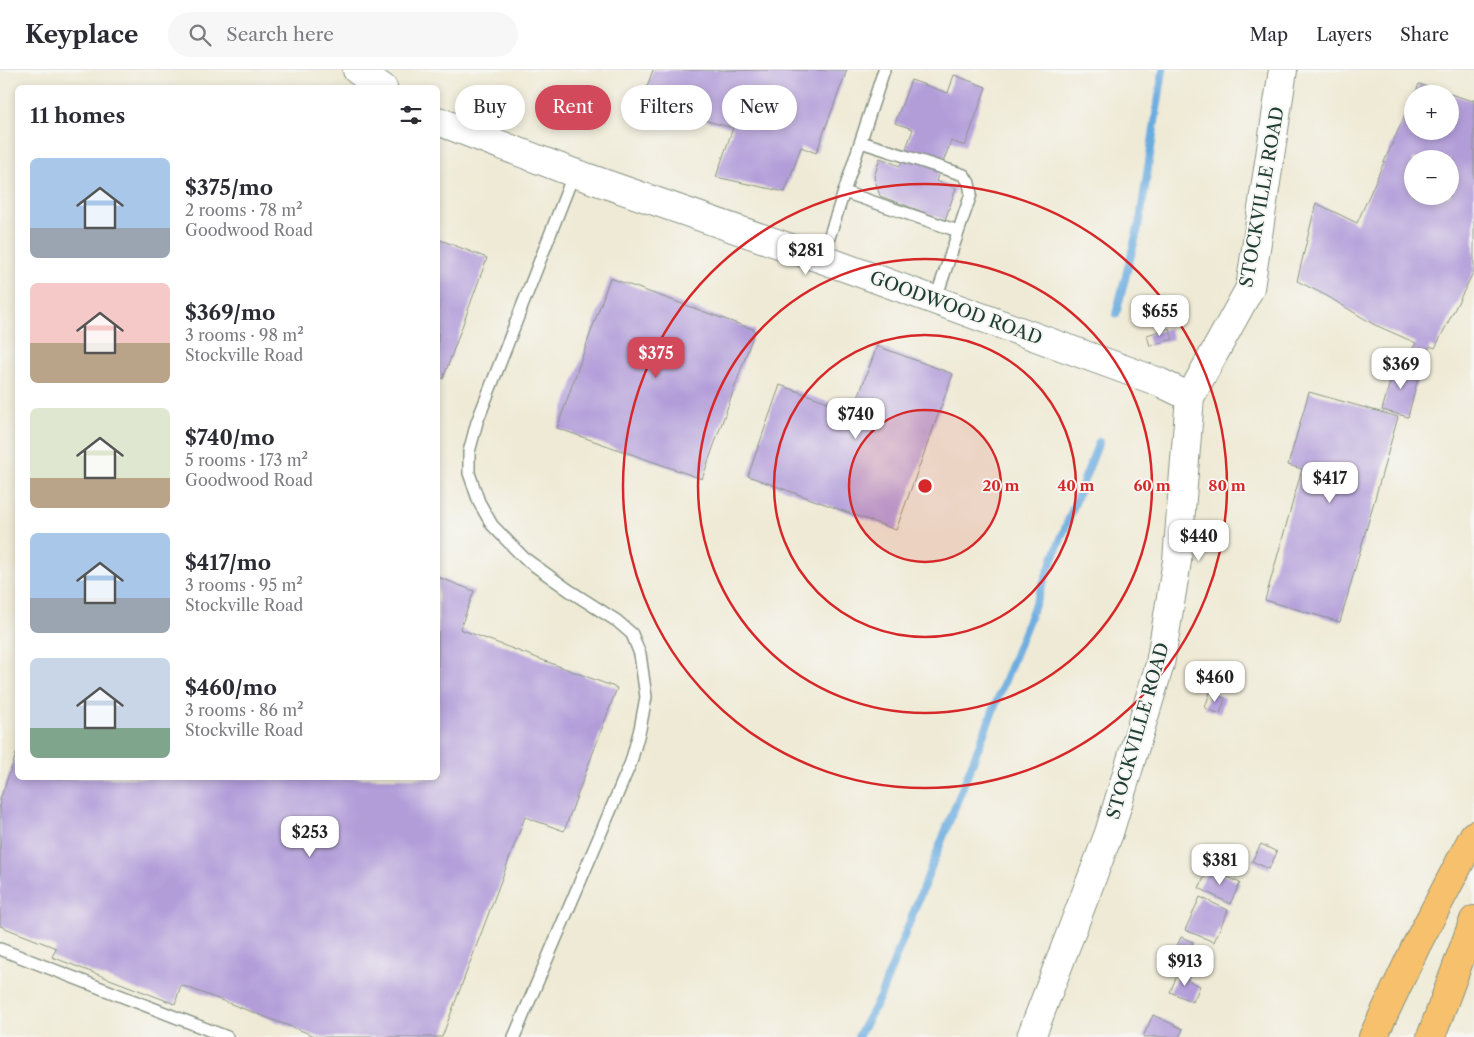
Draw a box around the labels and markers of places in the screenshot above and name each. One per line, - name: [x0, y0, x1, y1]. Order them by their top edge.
- pin: $281: [776, 234, 836, 276]
- pin: $655: [1130, 294, 1190, 337]
- pin: $375: [626, 336, 686, 379]
- pin: $369: [1371, 348, 1431, 390]
- pin: $740: [826, 398, 886, 440]
- pin: $417: [1300, 462, 1360, 504]
- centre of rings: [916, 477, 934, 495]
- pin: $440: [1169, 520, 1229, 562]
- pin: $460: [1185, 660, 1245, 703]
- pin: $253: [280, 816, 340, 858]
- pin: $381: [1190, 844, 1250, 886]
- pin: $913: [1155, 944, 1215, 987]

